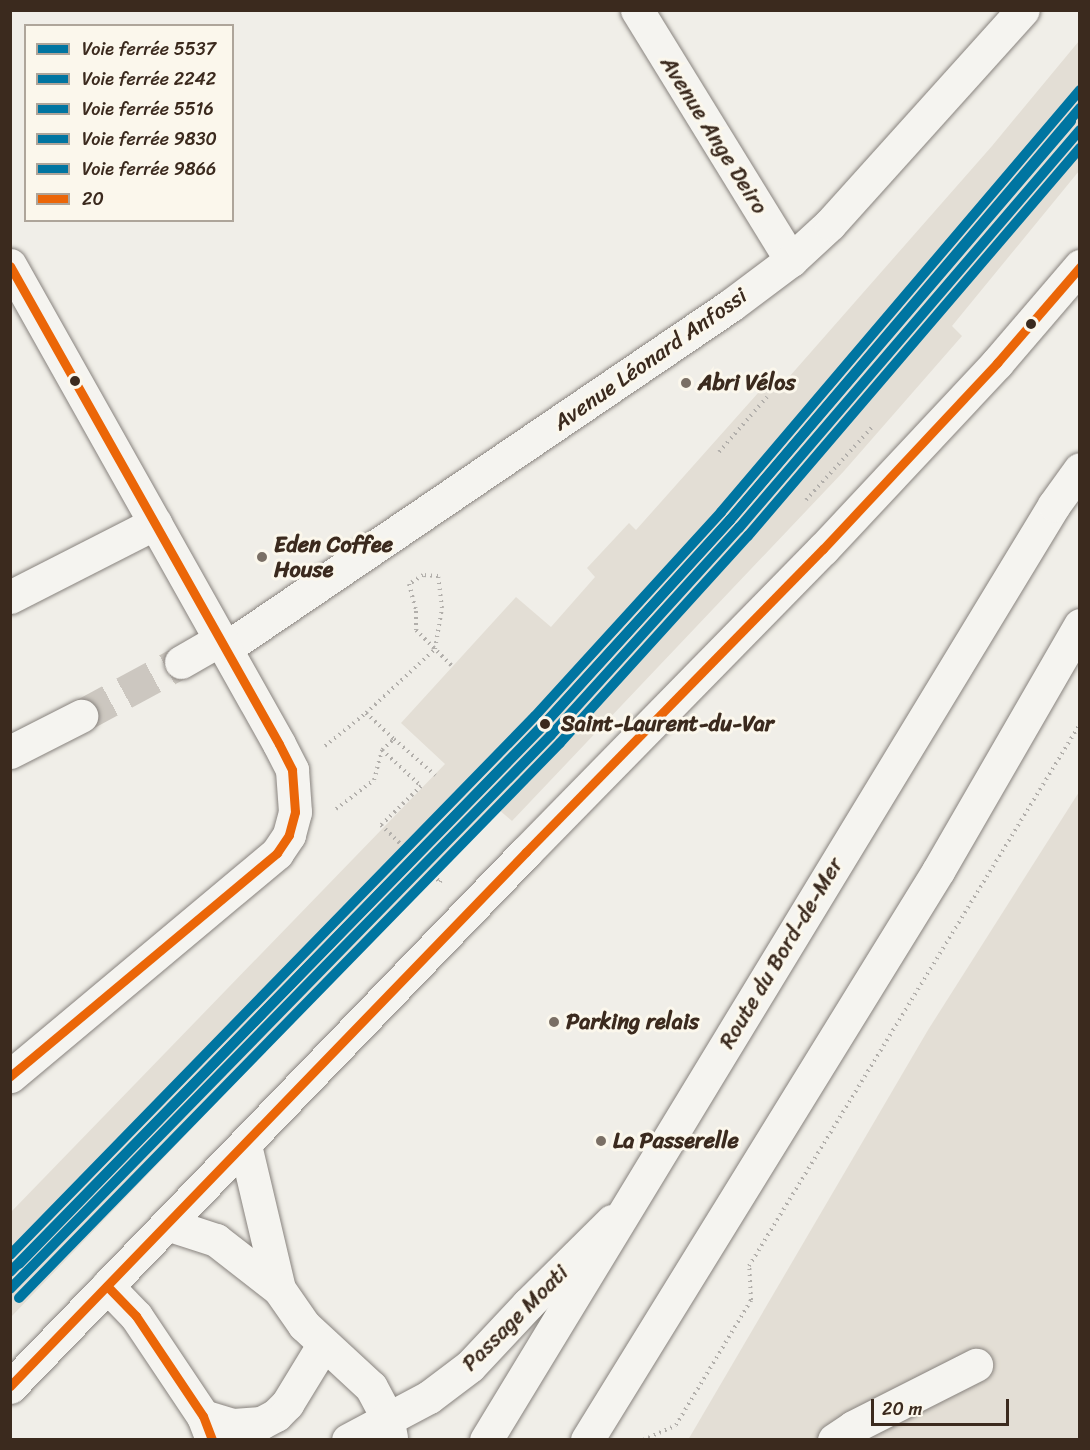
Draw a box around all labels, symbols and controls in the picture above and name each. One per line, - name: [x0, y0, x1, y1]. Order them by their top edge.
- legend: [24, 24, 234, 222]
- text: Voie ferrée 5537: [82, 33, 216, 65]
- street label: Avenue Ange Deiro: [655, 51, 773, 219]
- text: Voie ferrée 2242: [82, 63, 216, 95]
- text: Voie ferrée 5516: [82, 93, 214, 125]
- text: Voie ferrée 9830: [82, 123, 217, 155]
- text: Voie ferrée 9866: [82, 153, 216, 185]
- text: 20: [82, 183, 104, 215]
- street label: Avenue Léonard Anfossi: [548, 282, 752, 436]
- unlabelled marker: [1025, 318, 1037, 330]
- place label: Abri Vélos: [698, 370, 796, 396]
- unlabelled marker: [69, 375, 81, 387]
- marker: Abri Vélos: [679, 376, 693, 390]
- place label: Eden Coffee House: [274, 531, 393, 582]
- marker: Eden Coffee House: [255, 550, 269, 564]
- place label: Saint-Laurent-du-Var: [561, 711, 774, 737]
- marker: Saint-Laurent-du-Var: [534, 713, 556, 735]
- street label: Route du Bord-de-Mer: [714, 853, 848, 1053]
- place label: Parking relais: [566, 1009, 699, 1035]
- marker: Parking relais: [547, 1015, 561, 1029]
- place label: La Passerelle: [613, 1128, 739, 1154]
- marker: La Passerelle: [594, 1134, 608, 1148]
- street label: Passage Moati: [457, 1260, 573, 1376]
- scale bar: [874, 1387, 1012, 1425]
- text: 20 m: [882, 1393, 922, 1425]

